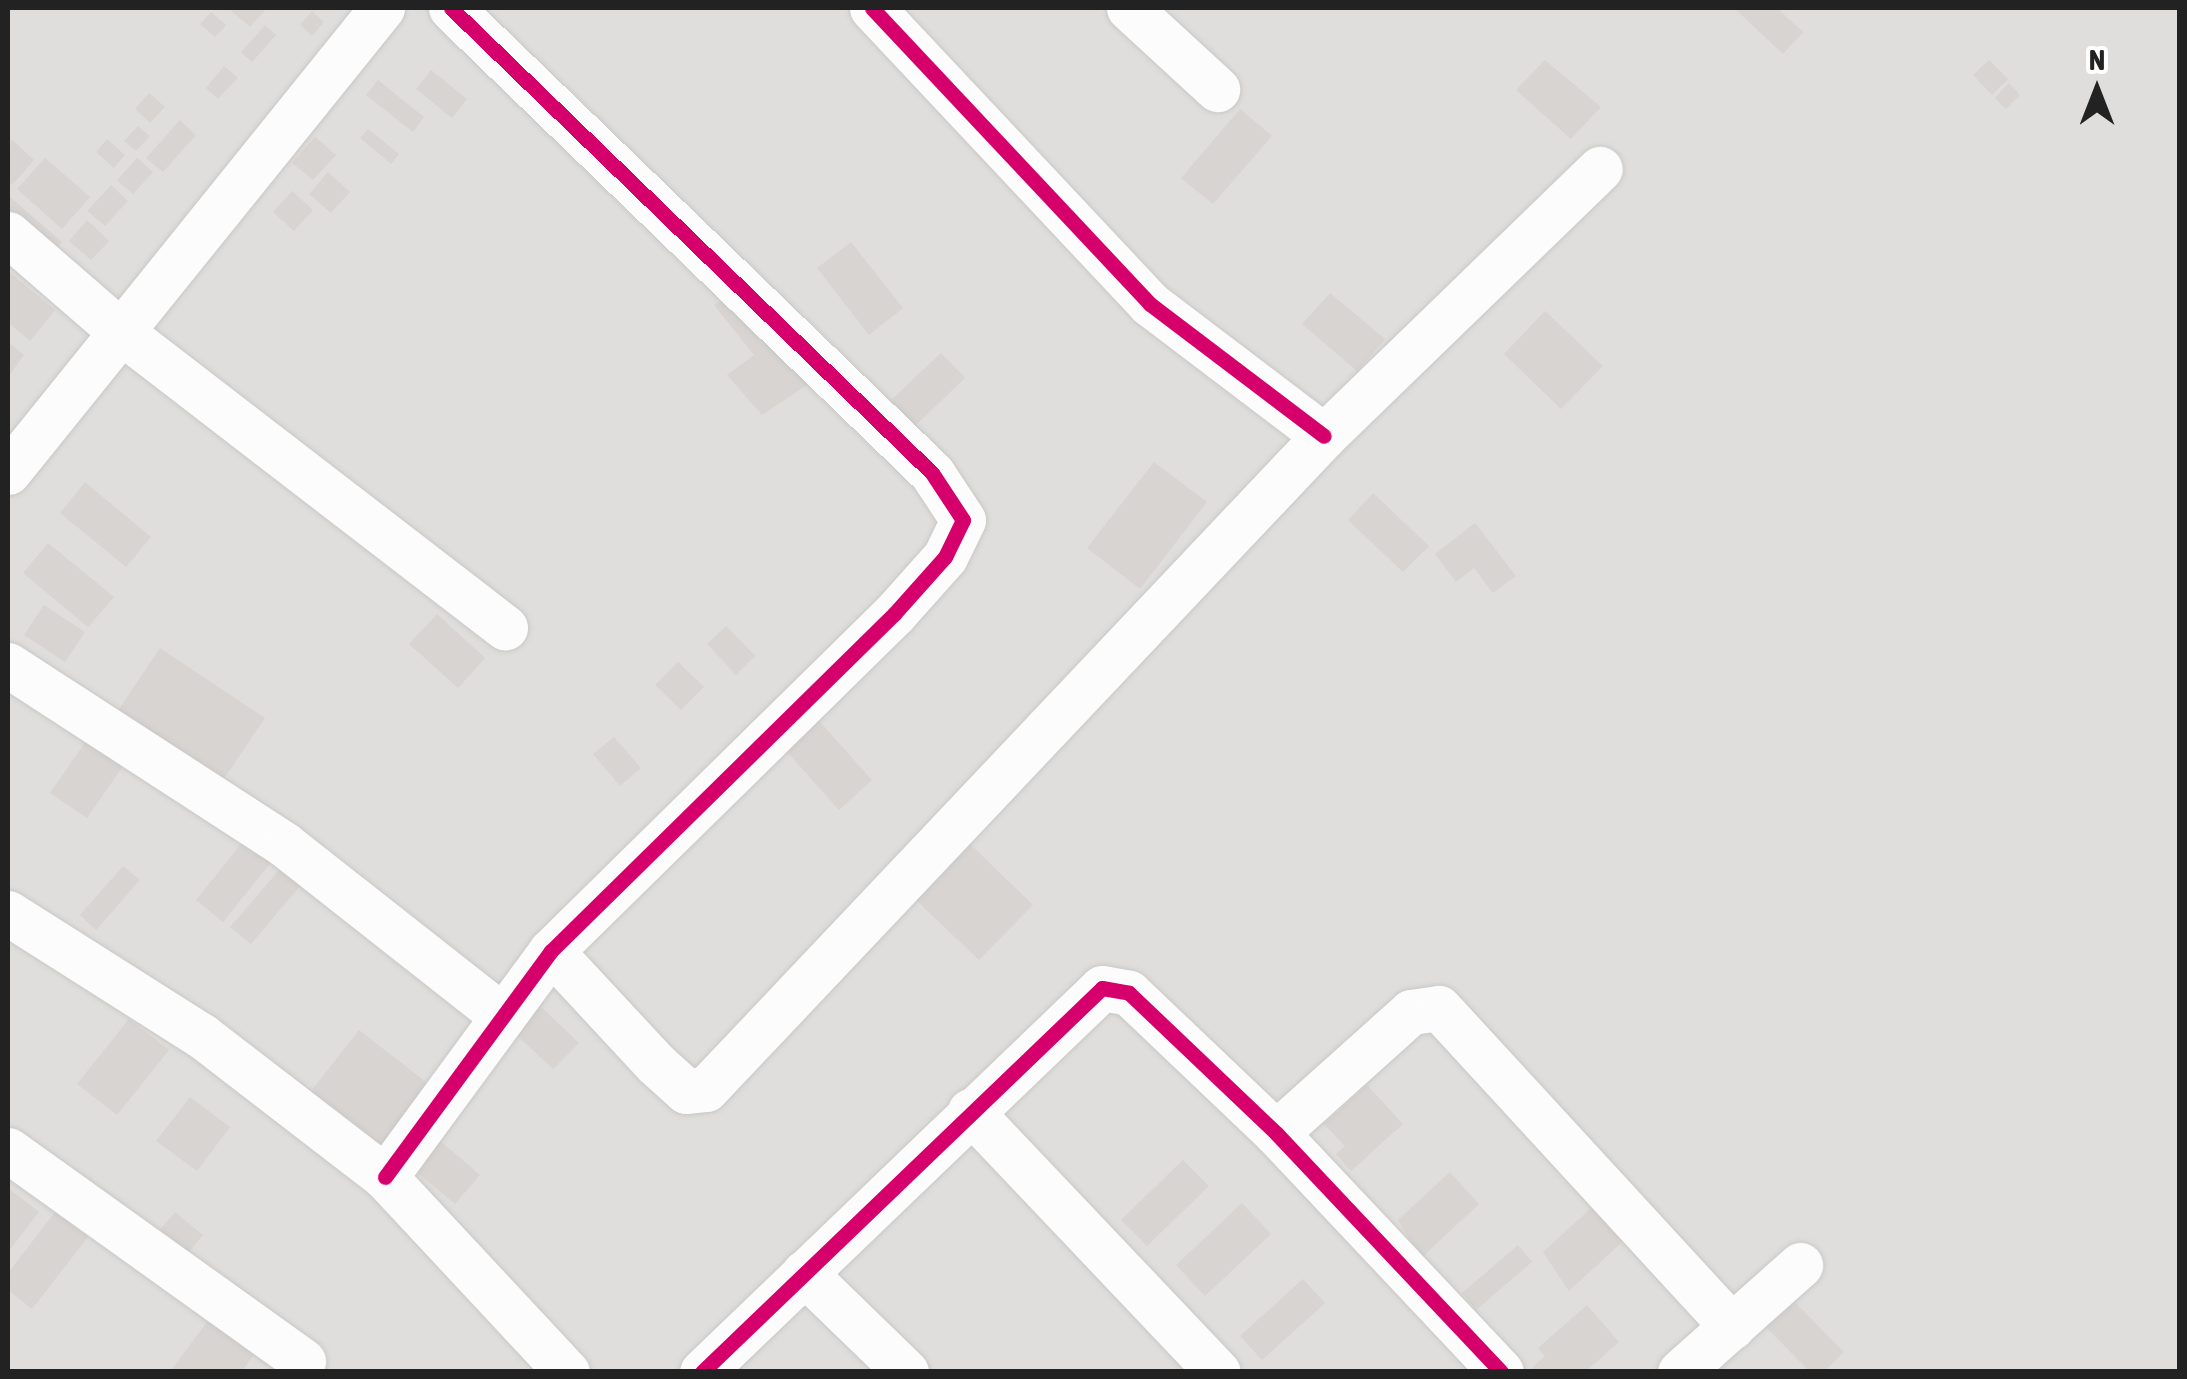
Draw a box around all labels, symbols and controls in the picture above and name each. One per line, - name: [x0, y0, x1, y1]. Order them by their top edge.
- north arrow: [2047, 40, 2147, 140]
- text: N: [2089, 44, 2105, 76]

